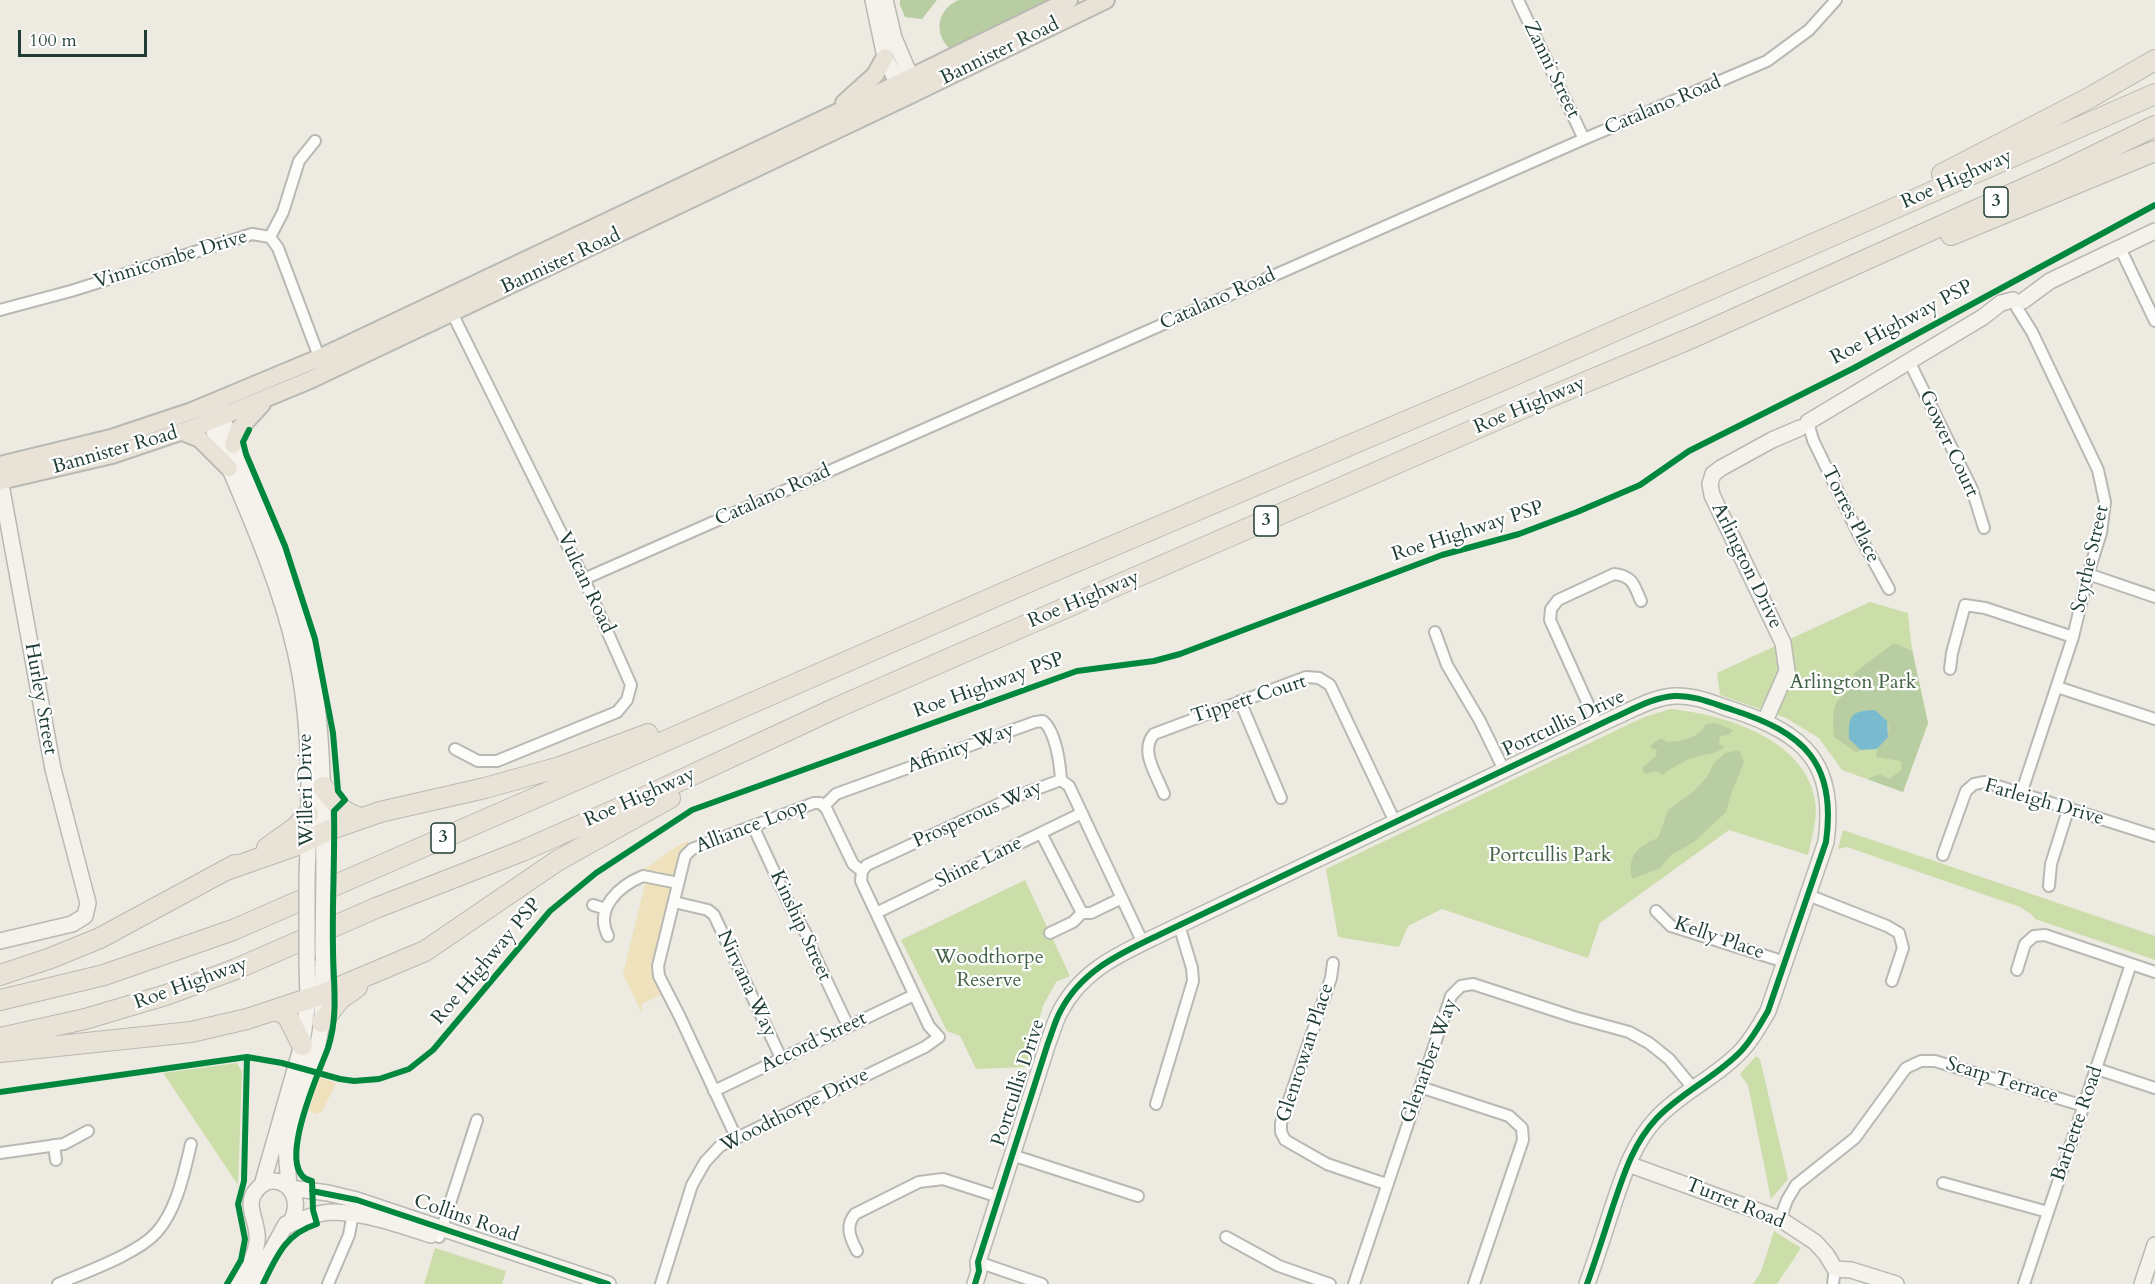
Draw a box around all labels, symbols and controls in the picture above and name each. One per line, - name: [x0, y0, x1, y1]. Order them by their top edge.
- street label: Bannister Road: [937, 13, 1063, 91]
- scale bar: [21, 18, 150, 56]
- street label: Zanni Street: [1517, 18, 1585, 122]
- text: 100 m: [29, 28, 77, 53]
- street label: Catalano Road: [1601, 71, 1725, 141]
- street label: Roe Highway: [1898, 145, 2016, 215]
- road number: 3: [1984, 187, 2008, 217]
- street label: Bannister Road: [497, 224, 625, 300]
- street label: Vinnicombe Drive: [91, 225, 251, 295]
- street label: Catalano Road: [1156, 264, 1280, 336]
- street label: Roe Highway PSP: [1827, 275, 1977, 371]
- street label: Roe Highway: [1471, 372, 1589, 440]
- street label: Gower Court: [1913, 387, 1983, 501]
- street label: Bannister Road: [50, 422, 180, 480]
- street label: Catalano Road: [711, 460, 835, 532]
- street label: Torres Place: [1815, 463, 1885, 567]
- street label: Roe Highway PSP: [1389, 496, 1547, 568]
- street label: Arlington Drive: [1705, 499, 1787, 633]
- street label: Scythe Street: [2067, 503, 2115, 615]
- road number: 3: [1254, 506, 1278, 536]
- street label: Vulcan Road: [551, 528, 619, 638]
- street label: Roe Highway: [1025, 566, 1143, 634]
- street label: Hurley Street: [18, 641, 62, 757]
- street label: Roe Highway PSP: [911, 648, 1067, 724]
- street label: Tippett Court: [1189, 670, 1309, 730]
- park label: Arlington Park: [1789, 671, 1917, 695]
- street label: Portcullis Drive: [1499, 685, 1629, 763]
- street label: Affinity Way: [904, 719, 1018, 779]
- street label: Willeri Drive: [294, 733, 320, 847]
- street label: Roe Highway: [581, 763, 699, 833]
- street label: Farleigh Drive: [1982, 775, 2106, 831]
- street label: Prosperous Way: [910, 776, 1046, 854]
- street label: Alliance Loop: [693, 795, 811, 859]
- road number: 3: [431, 823, 455, 853]
- street label: Shine Lane: [932, 832, 1026, 894]
- park label: Portcullis Park: [1489, 844, 1611, 868]
- street label: Kinship Street: [764, 867, 836, 985]
- street label: Roe Highway PSP: [427, 894, 547, 1030]
- street label: Kelly Place: [1671, 912, 1767, 966]
- street label: Nirvana Way: [711, 927, 781, 1041]
- park label: Woodthorpe Reserve: [934, 946, 1044, 993]
- street label: Roe Highway: [131, 952, 251, 1016]
- street label: Glenrowan Place: [1272, 981, 1340, 1125]
- street label: Glenarber Way: [1396, 995, 1464, 1127]
- street label: Accord Street: [757, 1007, 871, 1079]
- street label: Portcullis Drive: [987, 1016, 1051, 1150]
- street label: Scarp Terrace: [1943, 1053, 2061, 1109]
- street label: Woodthorpe Drive: [717, 1063, 873, 1159]
- street label: Barbette Road: [2047, 1063, 2109, 1185]
- street label: Turret Road: [1682, 1173, 1788, 1235]
- street label: Collins Road: [410, 1190, 522, 1248]

